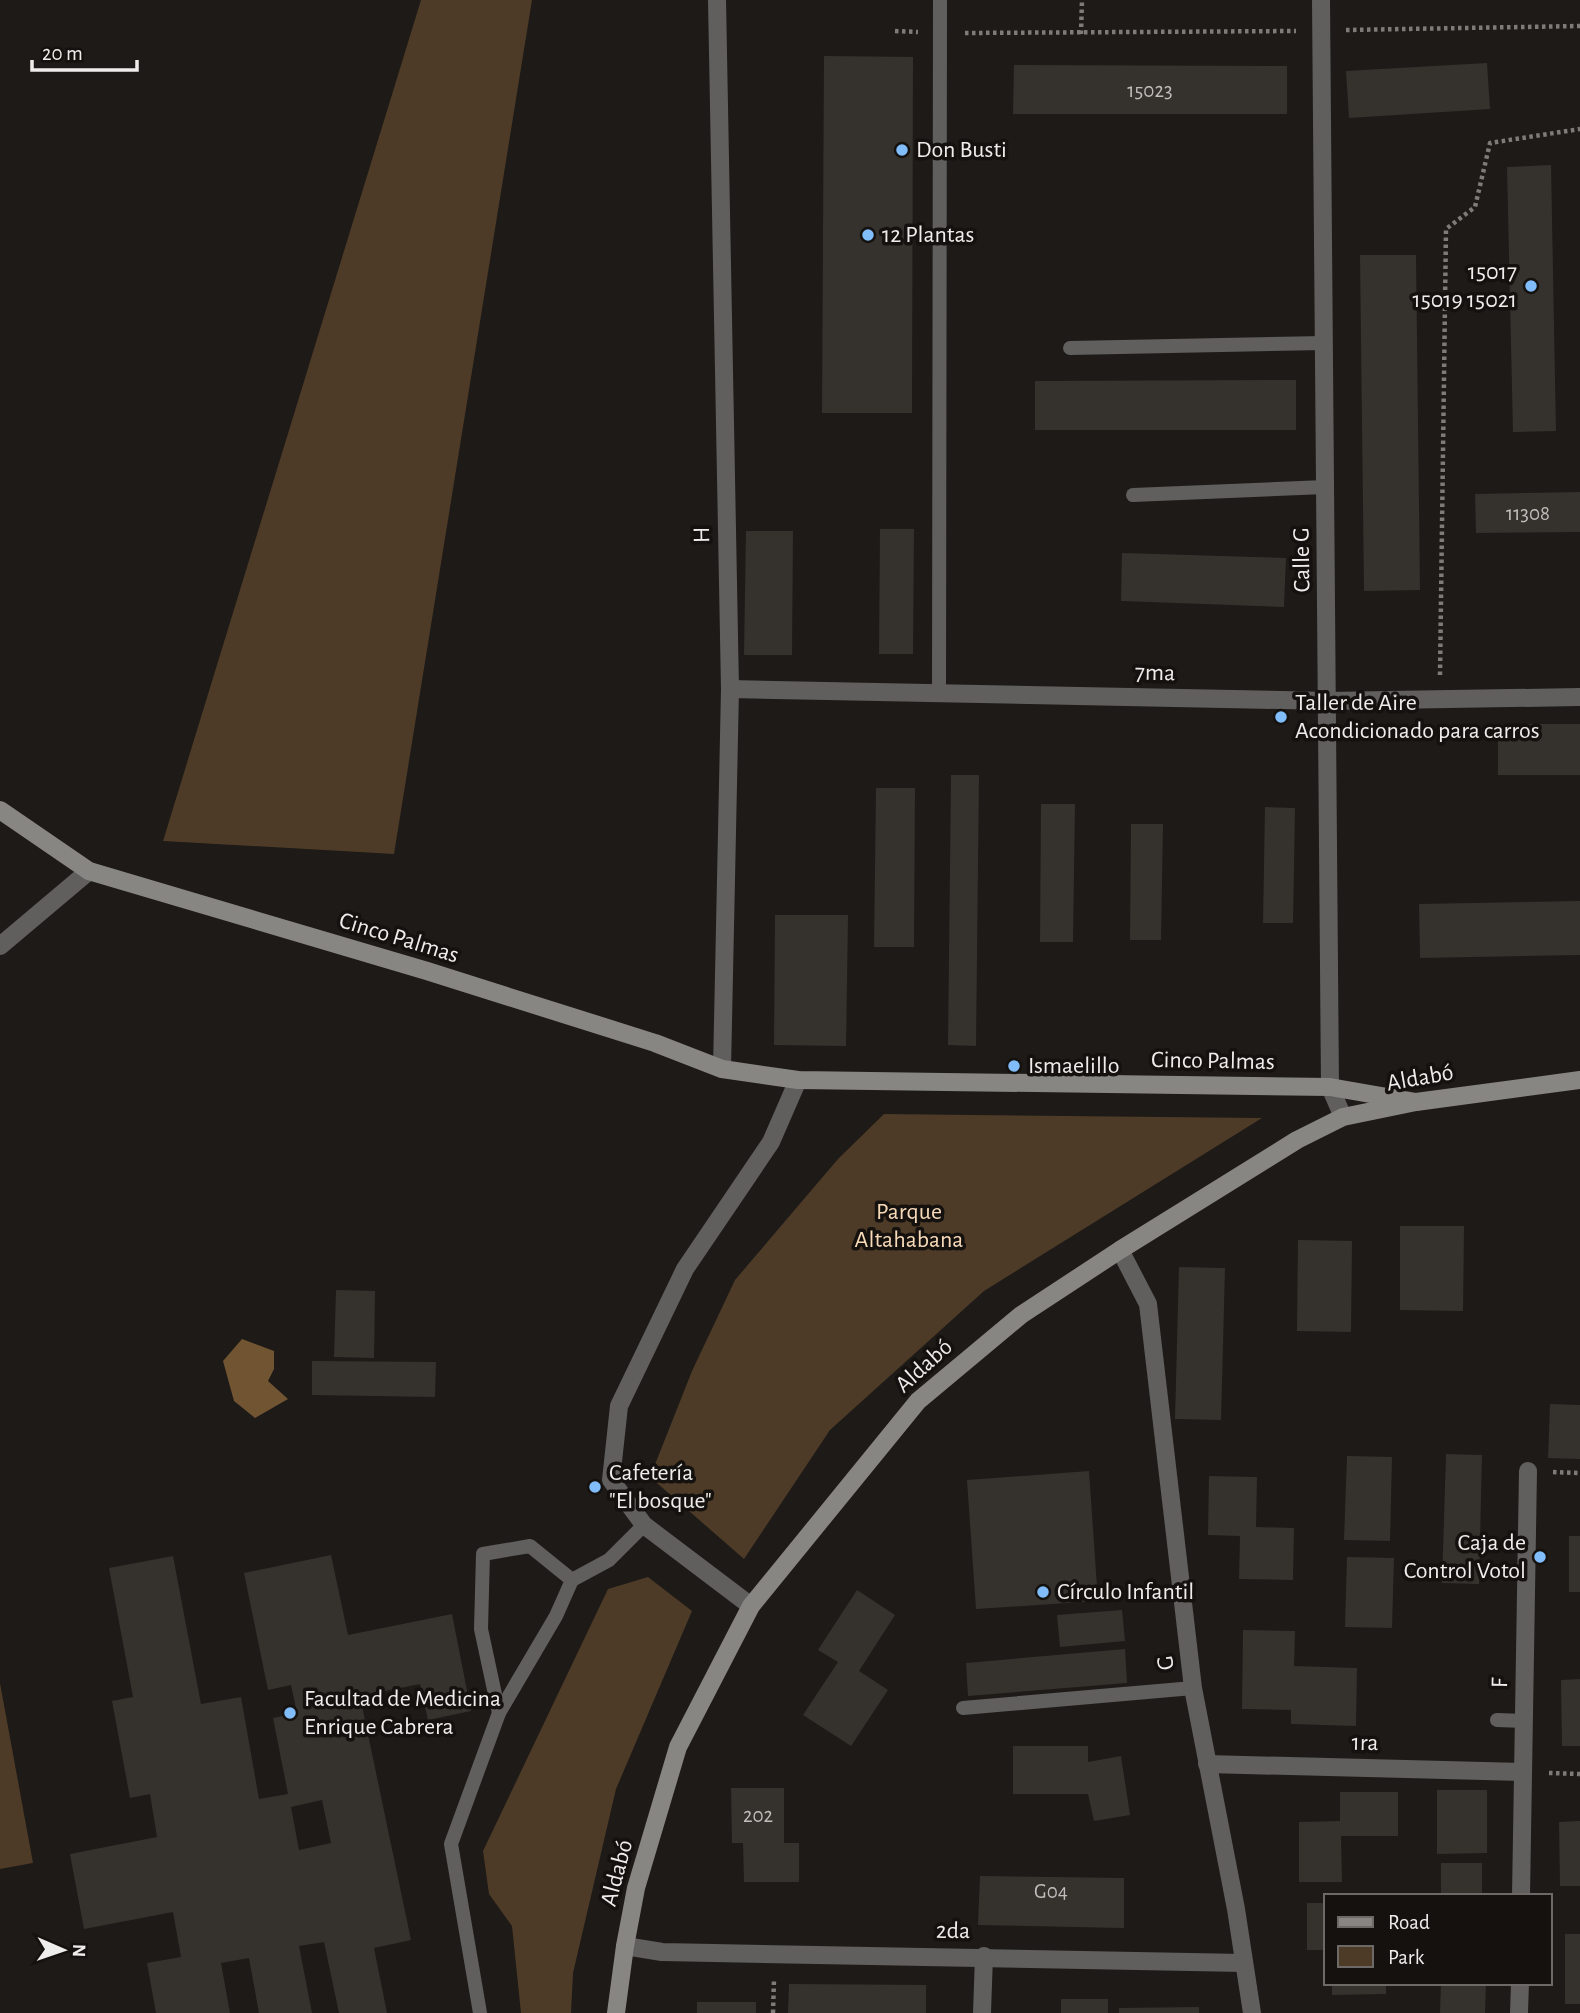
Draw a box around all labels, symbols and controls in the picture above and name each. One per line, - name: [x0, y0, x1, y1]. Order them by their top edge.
- scale bar: [32, 28, 136, 72]
- text: 20 m: [42, 43, 83, 64]
- house number: 15023: [1127, 80, 1173, 101]
- place label: Don Busti: [916, 138, 1007, 162]
- marker: Don Busti: [894, 142, 910, 158]
- place label: 12 Plantas: [882, 223, 974, 247]
- marker: 12 Plantas: [860, 227, 876, 243]
- place label: 15017 15019 15021: [1412, 260, 1517, 312]
- marker: 15017 15019 15021: [1523, 278, 1539, 294]
- house number: 11308: [1506, 503, 1550, 524]
- street label: H: [690, 527, 714, 543]
- street label: Calle G: [1289, 527, 1315, 593]
- street label: 7ma: [1135, 661, 1175, 685]
- place label: Taller de Aire Acondicionado para carros: [1295, 691, 1540, 743]
- marker: Taller de Aire Acondicionado para carros: [1273, 709, 1289, 725]
- street label: Cinco Palmas: [336, 908, 462, 968]
- street label: Cinco Palmas: [1151, 1048, 1275, 1074]
- place label: Ismaelillo: [1028, 1054, 1120, 1078]
- marker: Ismaelillo: [1006, 1058, 1022, 1074]
- street label: Aldabó: [1385, 1060, 1455, 1096]
- park label: Parque Altahabana: [855, 1200, 963, 1252]
- street label: Aldabó: [891, 1335, 957, 1397]
- place label: Cafetería "El bosque": [609, 1461, 712, 1513]
- marker: Cafetería "El bosque": [587, 1479, 603, 1495]
- place label: Caja de Control Votol: [1404, 1531, 1526, 1583]
- marker: Caja de Control Votol: [1532, 1549, 1548, 1565]
- place label: Círculo Infantil: [1057, 1580, 1194, 1604]
- marker: Círculo Infantil: [1035, 1584, 1051, 1600]
- street label: G: [1153, 1654, 1179, 1672]
- street label: F: [1488, 1677, 1512, 1688]
- place label: Facultad de Medicina Enrique Cabrera: [304, 1687, 501, 1739]
- marker: Facultad de Medicina Enrique Cabrera: [282, 1705, 298, 1721]
- street label: 1ra: [1351, 1731, 1379, 1755]
- house number: 202: [743, 1805, 773, 1826]
- street label: Aldabó: [597, 1837, 637, 1909]
- house number: G04: [1034, 1881, 1068, 1902]
- legend: [1324, 1894, 1552, 1985]
- text: Road: [1388, 1912, 1430, 1933]
- north arrow: [28, 1915, 98, 1985]
- street label: 2da: [936, 1919, 970, 1943]
- text: N: [69, 1944, 88, 1957]
- text: Park: [1388, 1947, 1425, 1968]

